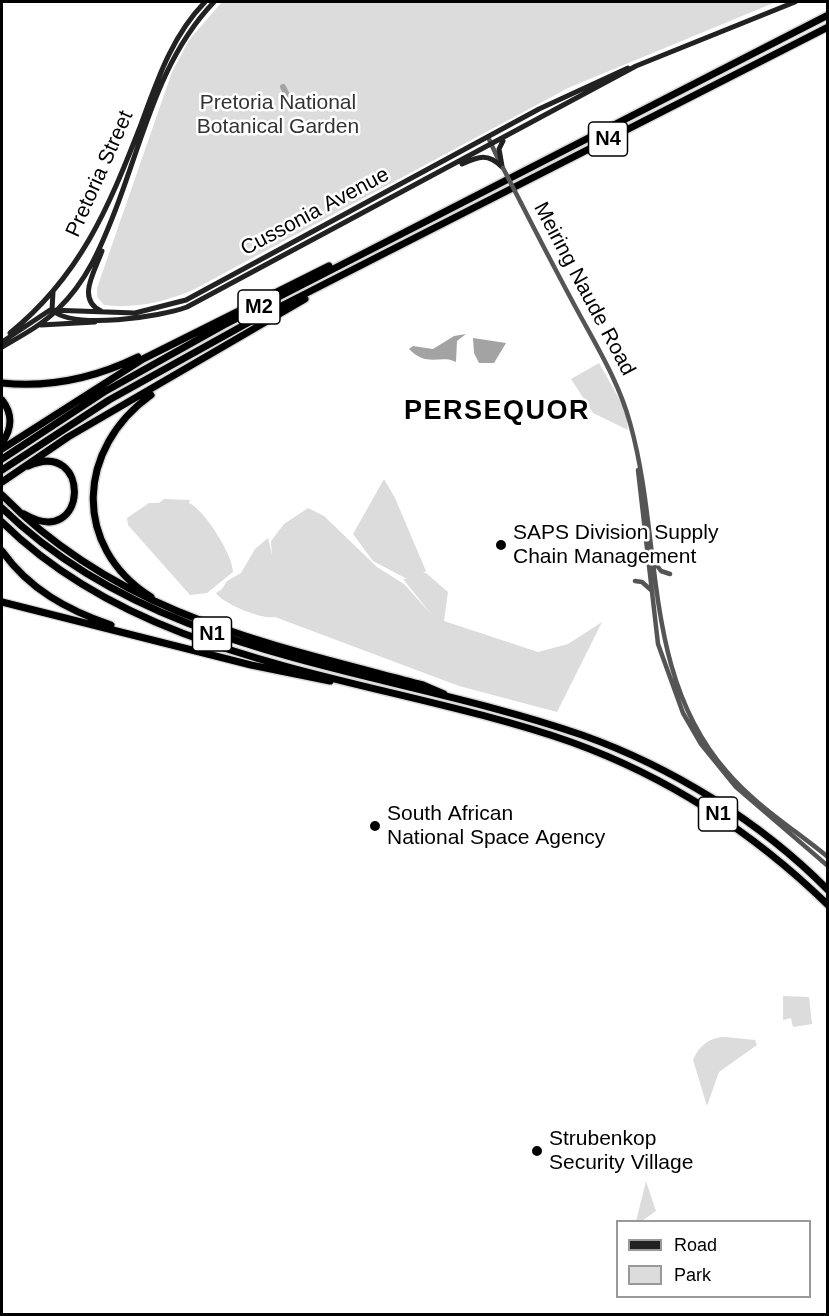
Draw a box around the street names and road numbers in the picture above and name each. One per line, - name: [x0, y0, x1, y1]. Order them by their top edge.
- street label: Pretoria Street: [61, 107, 139, 241]
- road number: N4: [588, 122, 628, 156]
- street label: Cussonia Avenue: [237, 162, 393, 262]
- street label: Meiring Naude Road: [528, 198, 640, 380]
- road number: M2: [238, 290, 280, 324]
- road number: N1: [192, 617, 232, 651]
- road number: N1: [698, 797, 738, 831]

